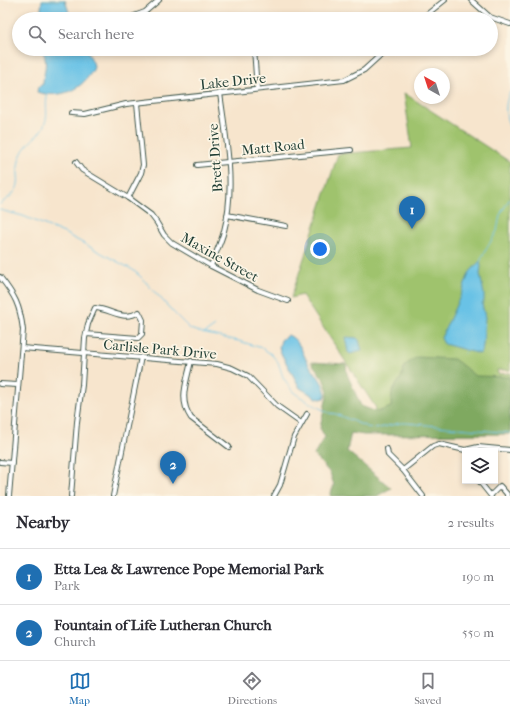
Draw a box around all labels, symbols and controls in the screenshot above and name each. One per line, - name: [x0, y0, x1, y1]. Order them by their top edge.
- search box: [12, 12, 498, 56]
- icon: search: [26, 23, 48, 45]
- text: Search here: [58, 25, 134, 43]
- north arrow: [414, 68, 450, 104]
- street label: Lake Drive: [199, 70, 267, 93]
- street label: Brett Drive: [205, 123, 226, 193]
- street label: Matt Road: [241, 136, 306, 159]
- pin: 1: [399, 196, 425, 229]
- street label: Maxine Street: [178, 229, 261, 286]
- your location: [310, 239, 330, 259]
- street label: Carlisle Park Drive: [103, 336, 217, 363]
- map controls: [462, 448, 498, 484]
- button: layers: [462, 448, 498, 484]
- pin: 2: [160, 451, 186, 484]
- text: Nearby: [16, 512, 70, 532]
- text: 2 results: [448, 515, 494, 530]
- text: Etta Lea & Lawrence Pope Memorial Park: [54, 560, 324, 578]
- text: 1: [27, 569, 31, 584]
- text: 190 m: [462, 569, 494, 584]
- text: Park: [54, 578, 80, 593]
- text: Fountain of Life Lutheran Church: [54, 616, 272, 634]
- text: 2: [26, 625, 32, 640]
- text: 550 m: [462, 625, 494, 640]
- text: Church: [54, 634, 96, 649]
- tab: Map: [69, 670, 91, 707]
- tab: Directions: [228, 670, 277, 707]
- tab: Saved: [414, 670, 441, 707]

